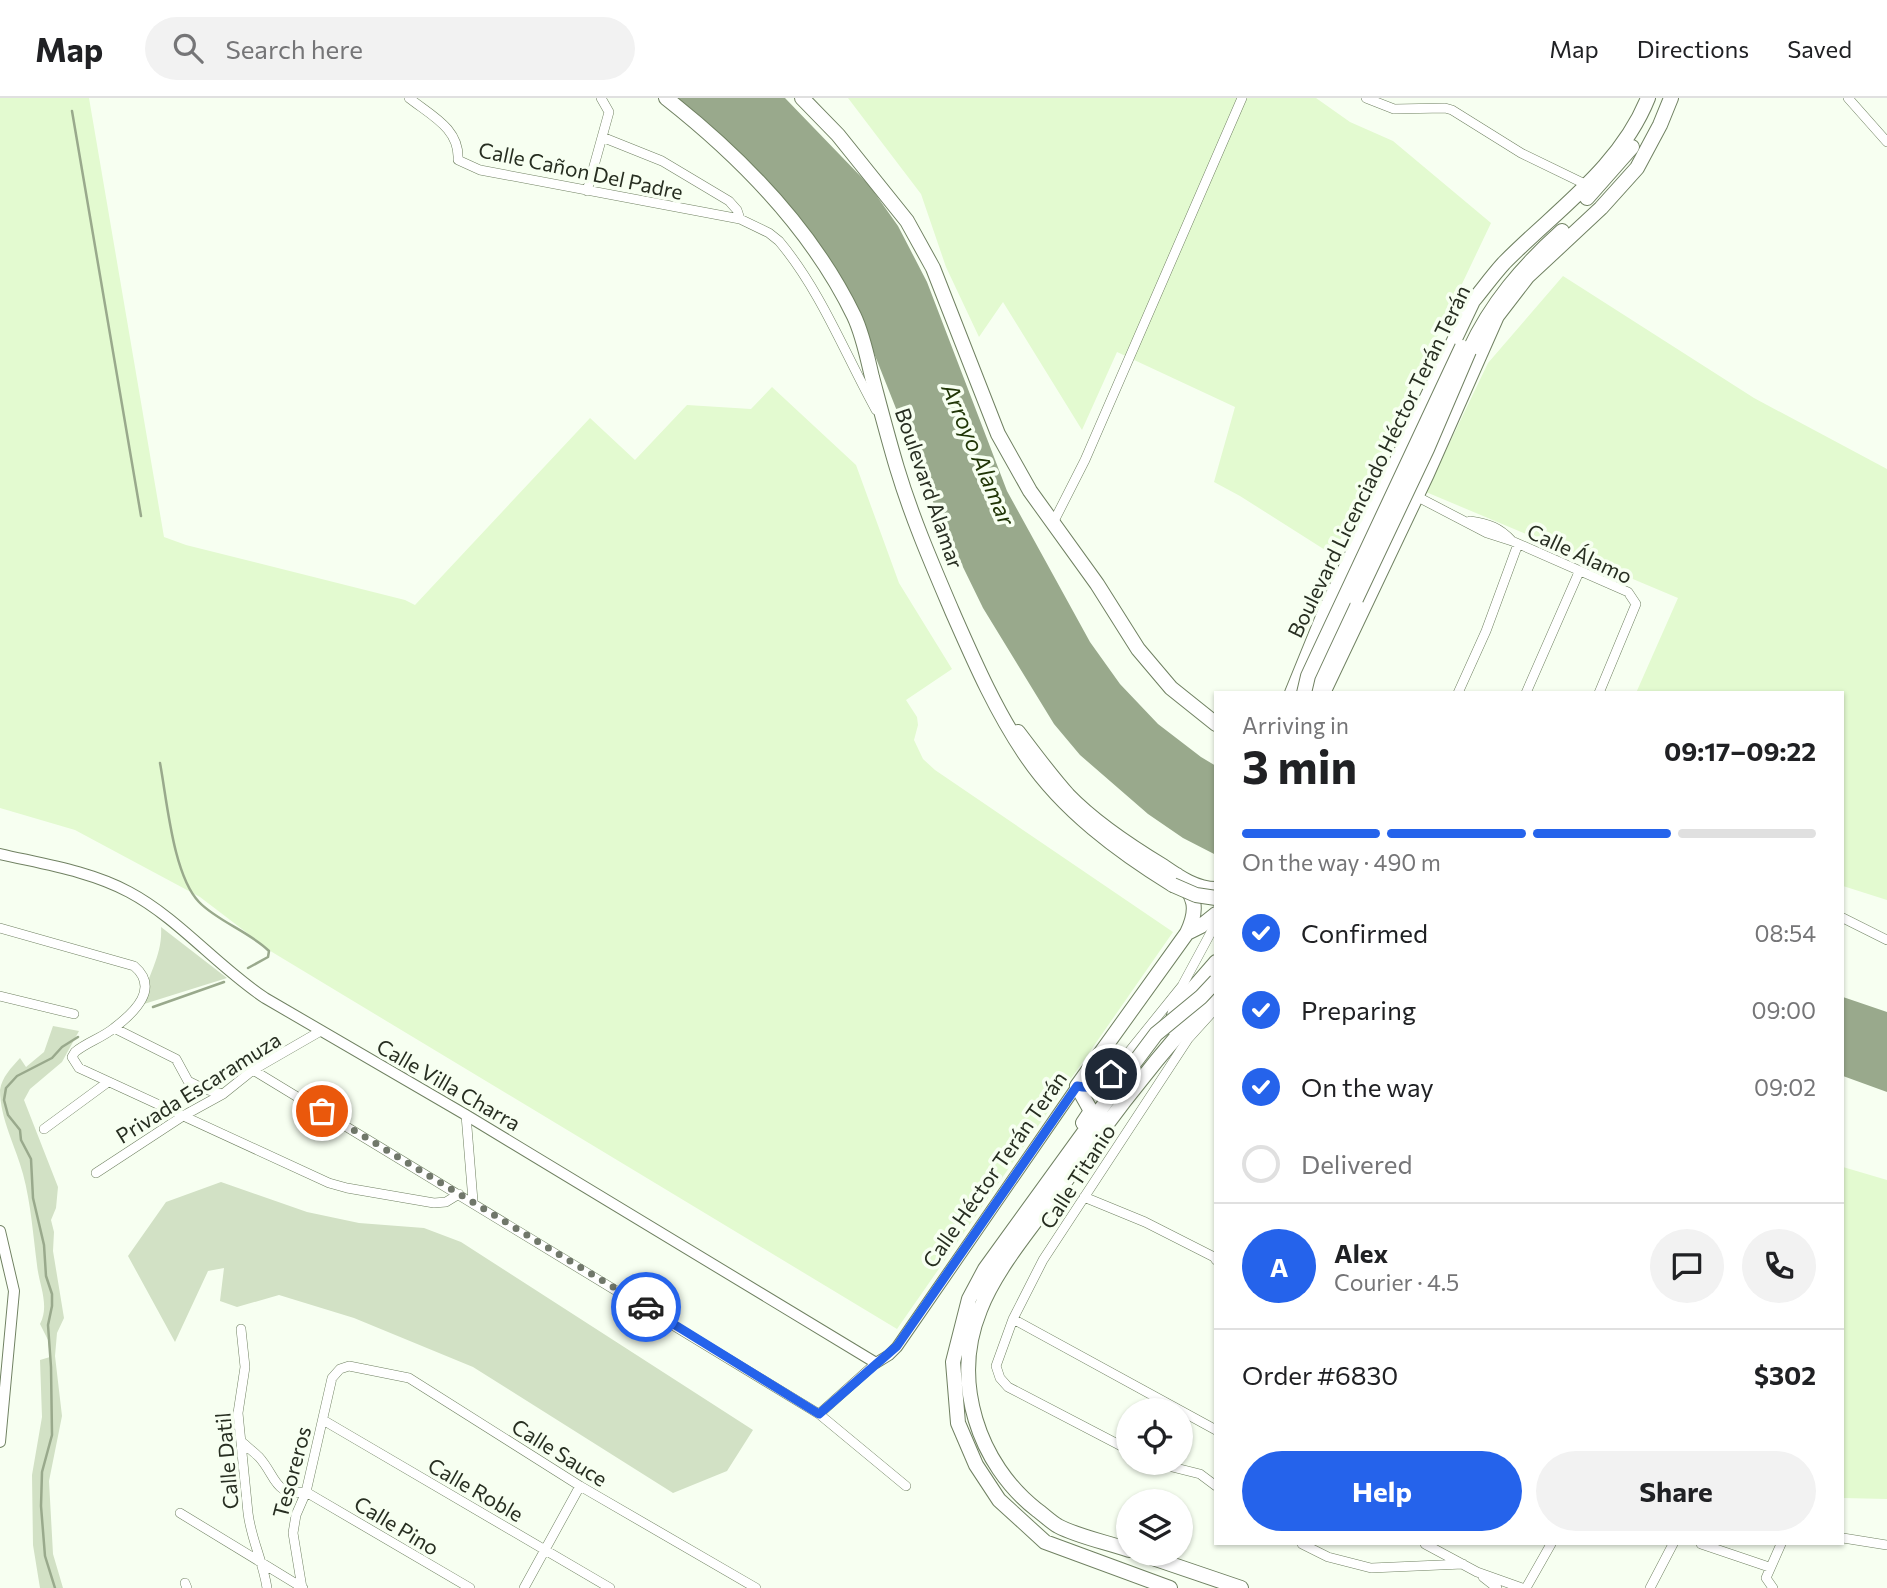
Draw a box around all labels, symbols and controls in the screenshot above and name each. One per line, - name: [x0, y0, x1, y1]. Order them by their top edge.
- search box: [145, 17, 635, 80]
- text: Map: [35, 28, 103, 69]
- icon: search: [169, 29, 207, 67]
- text: Search here: [225, 33, 363, 64]
- text: Map: [1549, 34, 1599, 63]
- text: Directions: [1637, 34, 1749, 63]
- text: Saved: [1787, 34, 1852, 63]
- street label: Calle Cañon Del Padre: [476, 136, 686, 204]
- street label: Boulevard Licenciado Héctor Terán Terán: [1282, 281, 1474, 641]
- water label: Arroyo Alamar: [936, 378, 1022, 530]
- street label: Boulevard Alamar: [891, 404, 969, 572]
- street label: Calle Álamo: [1524, 518, 1636, 588]
- text: Arriving in: [1242, 711, 1349, 739]
- text: 09:17–09:22: [1664, 735, 1816, 766]
- text: 3 min: [1242, 737, 1357, 793]
- text: On the way · 490 m: [1242, 848, 1441, 876]
- icon: check: [1242, 914, 1280, 952]
- text: Confirmed: [1301, 917, 1428, 948]
- text: 08:54: [1755, 919, 1816, 947]
- icon: check: [1242, 991, 1280, 1029]
- text: Preparing: [1301, 994, 1416, 1025]
- text: 09:00: [1752, 996, 1816, 1024]
- street label: Privada Escaramuza: [111, 1026, 285, 1148]
- street label: Calle Villa Charra: [373, 1033, 525, 1135]
- pin: [1081, 1044, 1141, 1104]
- icon: home: [1092, 1055, 1130, 1093]
- street label: Calle Héctor Terán Terán: [917, 1066, 1071, 1272]
- icon: check: [1242, 1068, 1280, 1106]
- text: On the way: [1301, 1071, 1434, 1102]
- text: 09:02: [1754, 1073, 1816, 1101]
- pin: [292, 1081, 352, 1141]
- icon: bag: [303, 1092, 341, 1130]
- street label: Calle Titanio: [1034, 1119, 1120, 1233]
- text: Delivered: [1301, 1148, 1412, 1179]
- button: chat: [1650, 1229, 1724, 1303]
- button: phone: [1742, 1229, 1816, 1303]
- text: Alex: [1334, 1237, 1388, 1268]
- text: A: [1270, 1251, 1288, 1282]
- text: Courier · 4.5: [1334, 1268, 1459, 1296]
- courier: [611, 1272, 681, 1342]
- icon: car: [627, 1288, 665, 1326]
- text: Order #6830: [1242, 1359, 1398, 1390]
- text: $302: [1754, 1359, 1816, 1390]
- map controls: [1116, 1398, 1193, 1566]
- button: locate: [1116, 1398, 1193, 1475]
- street label: Calle Datil: [209, 1412, 243, 1510]
- street label: Calle Sauce: [508, 1413, 612, 1491]
- street label: Tesoreros: [267, 1423, 315, 1521]
- button: Help: [1242, 1451, 1522, 1531]
- button: Share: [1536, 1451, 1816, 1531]
- street label: Calle Roble: [424, 1452, 528, 1526]
- button: layers: [1116, 1489, 1193, 1566]
- street label: Calle Pino: [350, 1490, 444, 1560]

